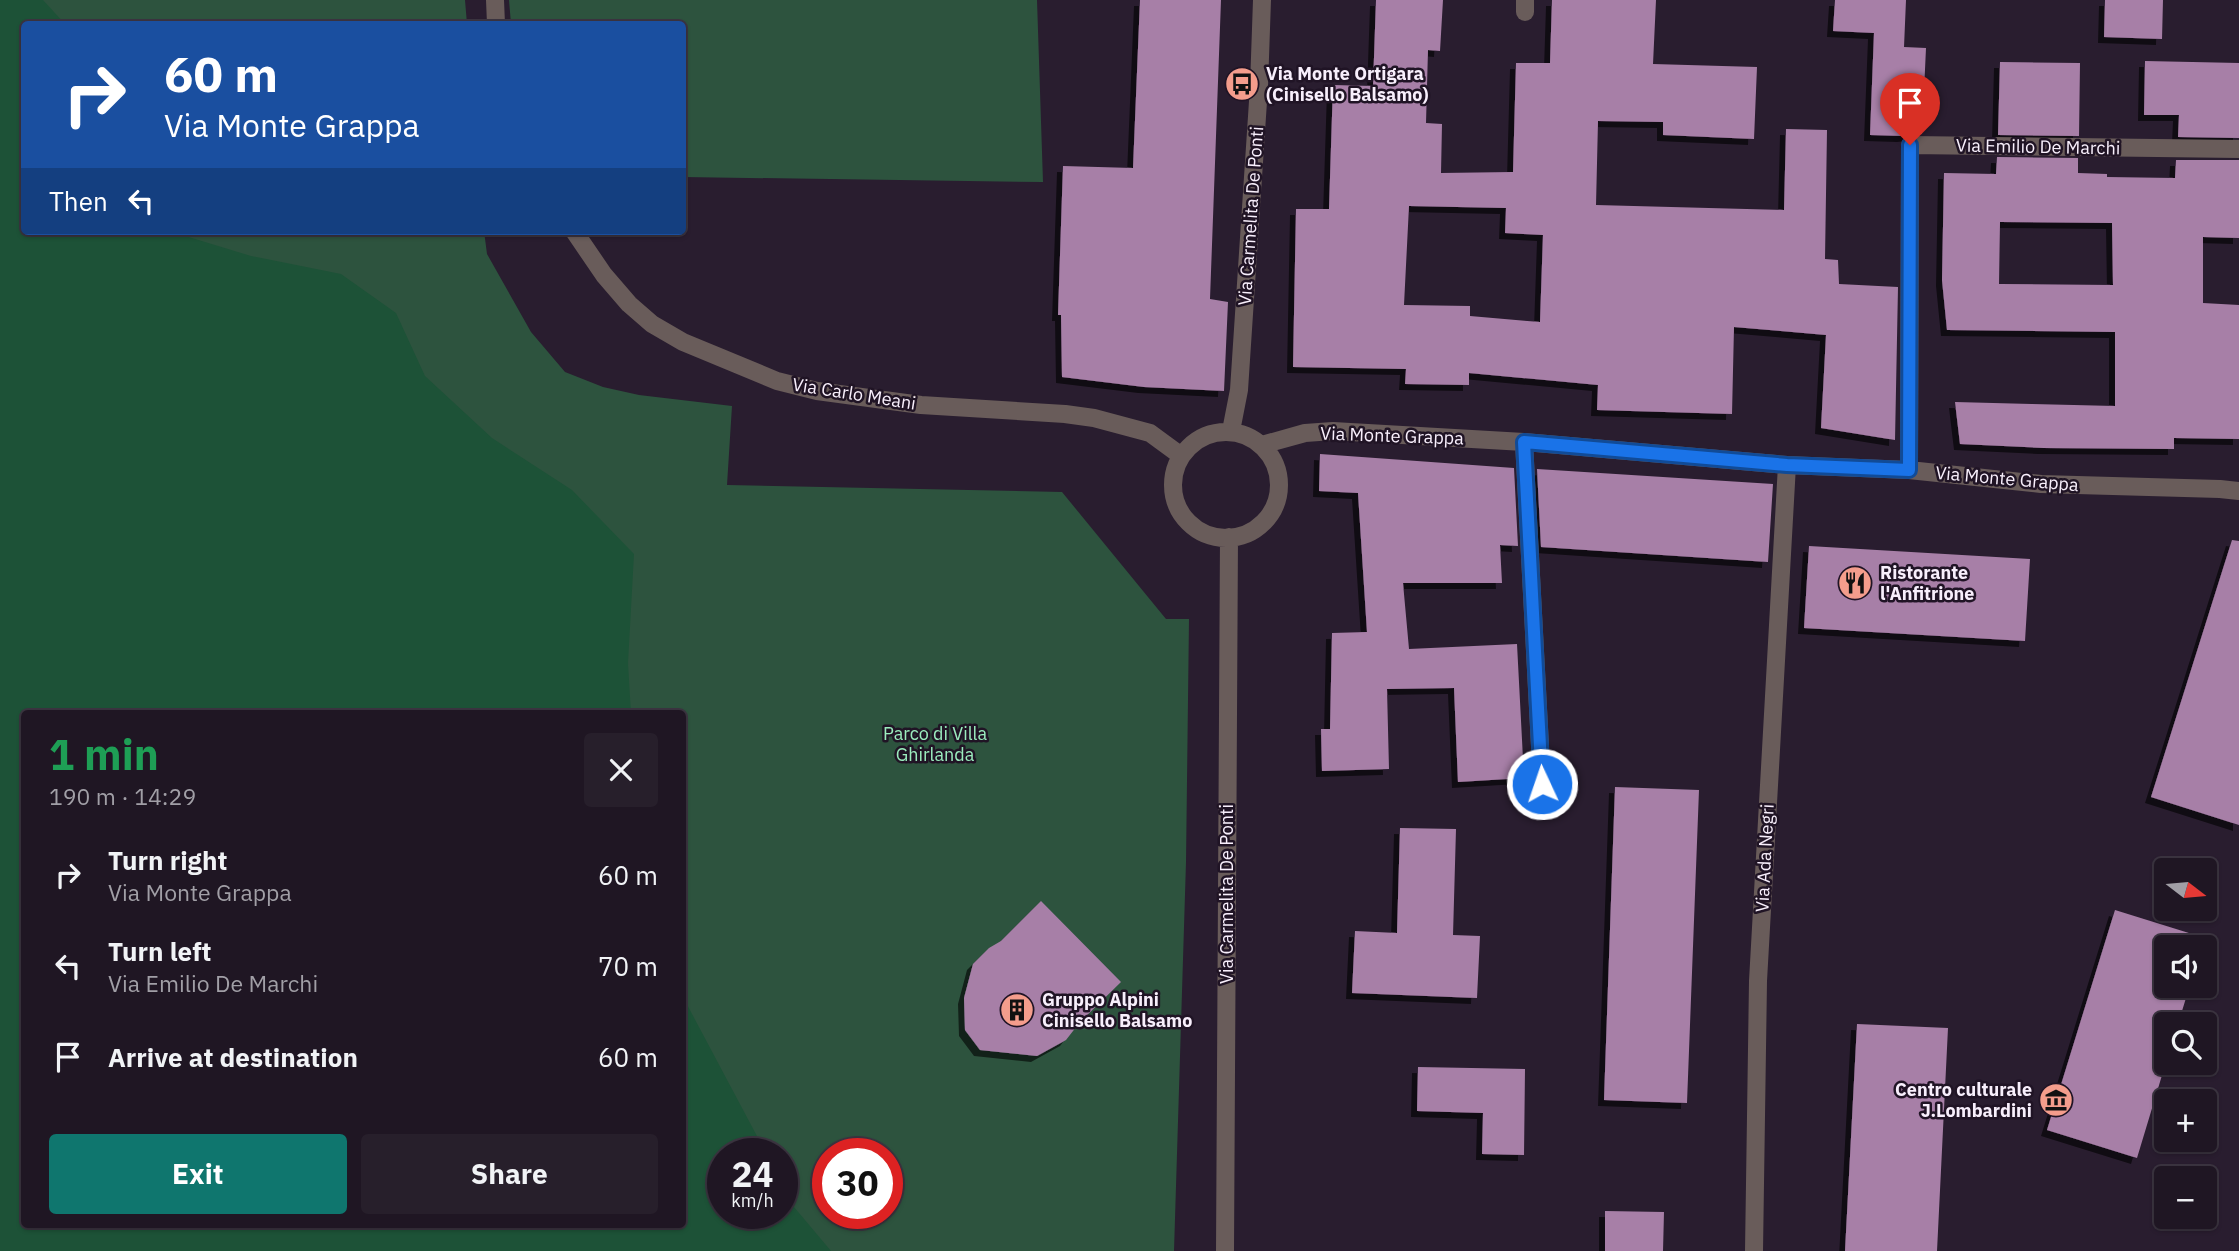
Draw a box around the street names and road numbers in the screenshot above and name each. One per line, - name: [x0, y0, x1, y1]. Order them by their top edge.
- street label: Via Carmelita De Ponti: [1233, 125, 1268, 306]
- street label: Via Emilio De Marchi: [1956, 134, 2120, 159]
- street label: Via Carlo Meani: [791, 372, 917, 415]
- street label: Via Monte Grappa: [1320, 421, 1465, 450]
- street label: Via Monte Grappa: [1934, 461, 2080, 496]
- street label: Via Ada Negri: [1750, 803, 1779, 913]
- street label: Via Carmelita De Ponti: [1215, 804, 1238, 984]

